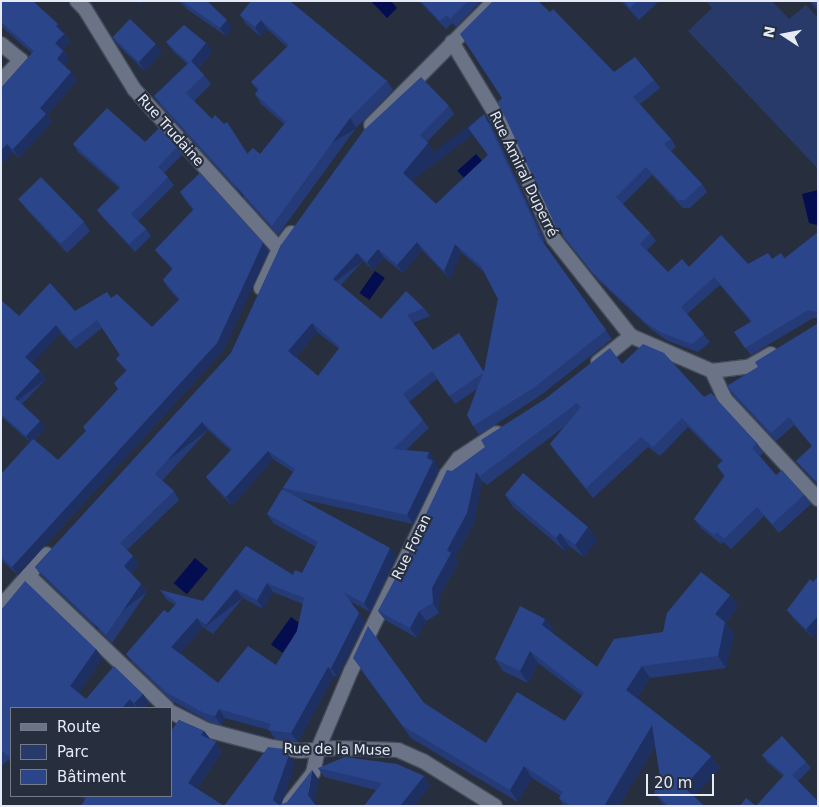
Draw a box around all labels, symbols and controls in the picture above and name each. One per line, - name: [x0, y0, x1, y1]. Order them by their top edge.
- north arrow: [759, 10, 809, 60]
- text: N: [760, 25, 778, 39]
- street label: Rue Trudaine: [134, 91, 208, 169]
- street label: Rue Amiral Duperré: [486, 109, 562, 239]
- street label: Rue Foran: [388, 512, 434, 582]
- legend: [10, 707, 172, 797]
- text: Route: [57, 718, 101, 736]
- street label: Rue de la Muse: [283, 740, 391, 758]
- text: Parc: [57, 743, 89, 761]
- scale bar: [649, 764, 716, 796]
- text: Bâtiment: [57, 768, 126, 786]
- text: 20 m: [654, 774, 692, 792]

